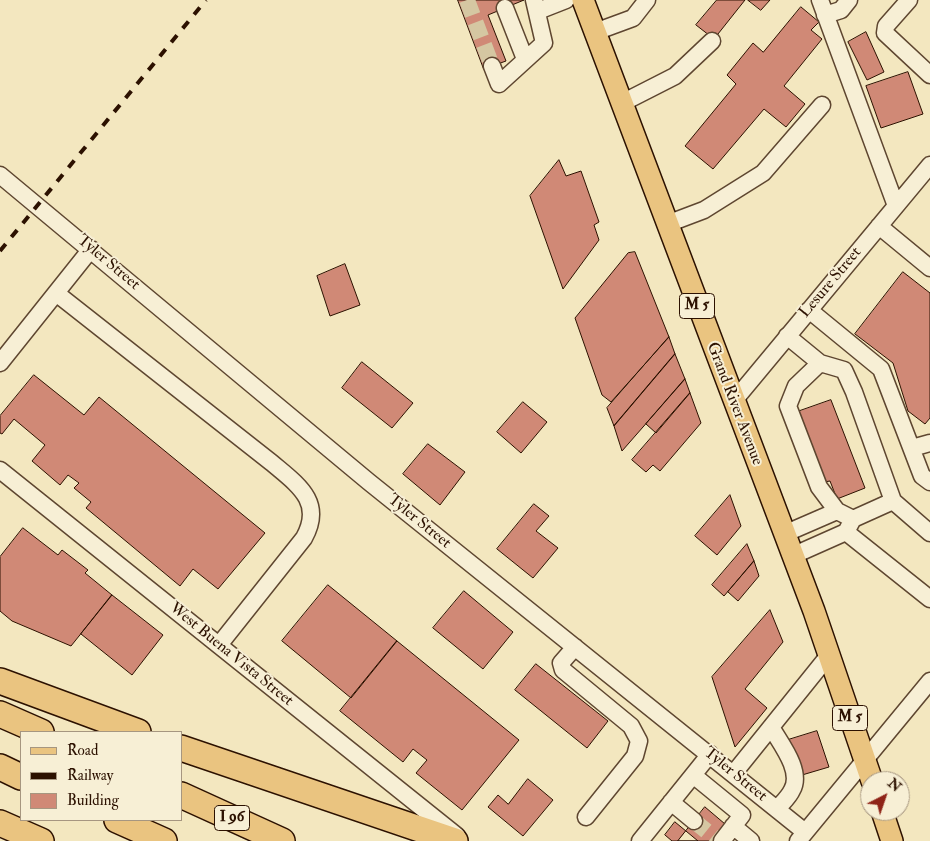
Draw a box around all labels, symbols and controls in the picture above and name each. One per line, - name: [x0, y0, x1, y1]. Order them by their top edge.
- street label: Tyler Street: [73, 231, 143, 295]
- street label: Lesure Street: [796, 244, 866, 322]
- road number: M 5: [680, 294, 714, 318]
- street label: Grand River Avenue: [702, 340, 766, 468]
- street label: Tyler Street: [383, 491, 455, 553]
- street label: West Buena Vista Street: [165, 599, 297, 711]
- road number: M 5: [832, 706, 868, 730]
- legend: [20, 731, 182, 821]
- text: Road: [67, 741, 98, 760]
- street label: Tyler Street: [699, 744, 771, 806]
- text: Railway: [67, 766, 113, 785]
- north arrow: [860, 771, 910, 821]
- text: N: [884, 775, 905, 796]
- text: Building: [67, 791, 119, 810]
- road number: I 96: [214, 806, 250, 830]

